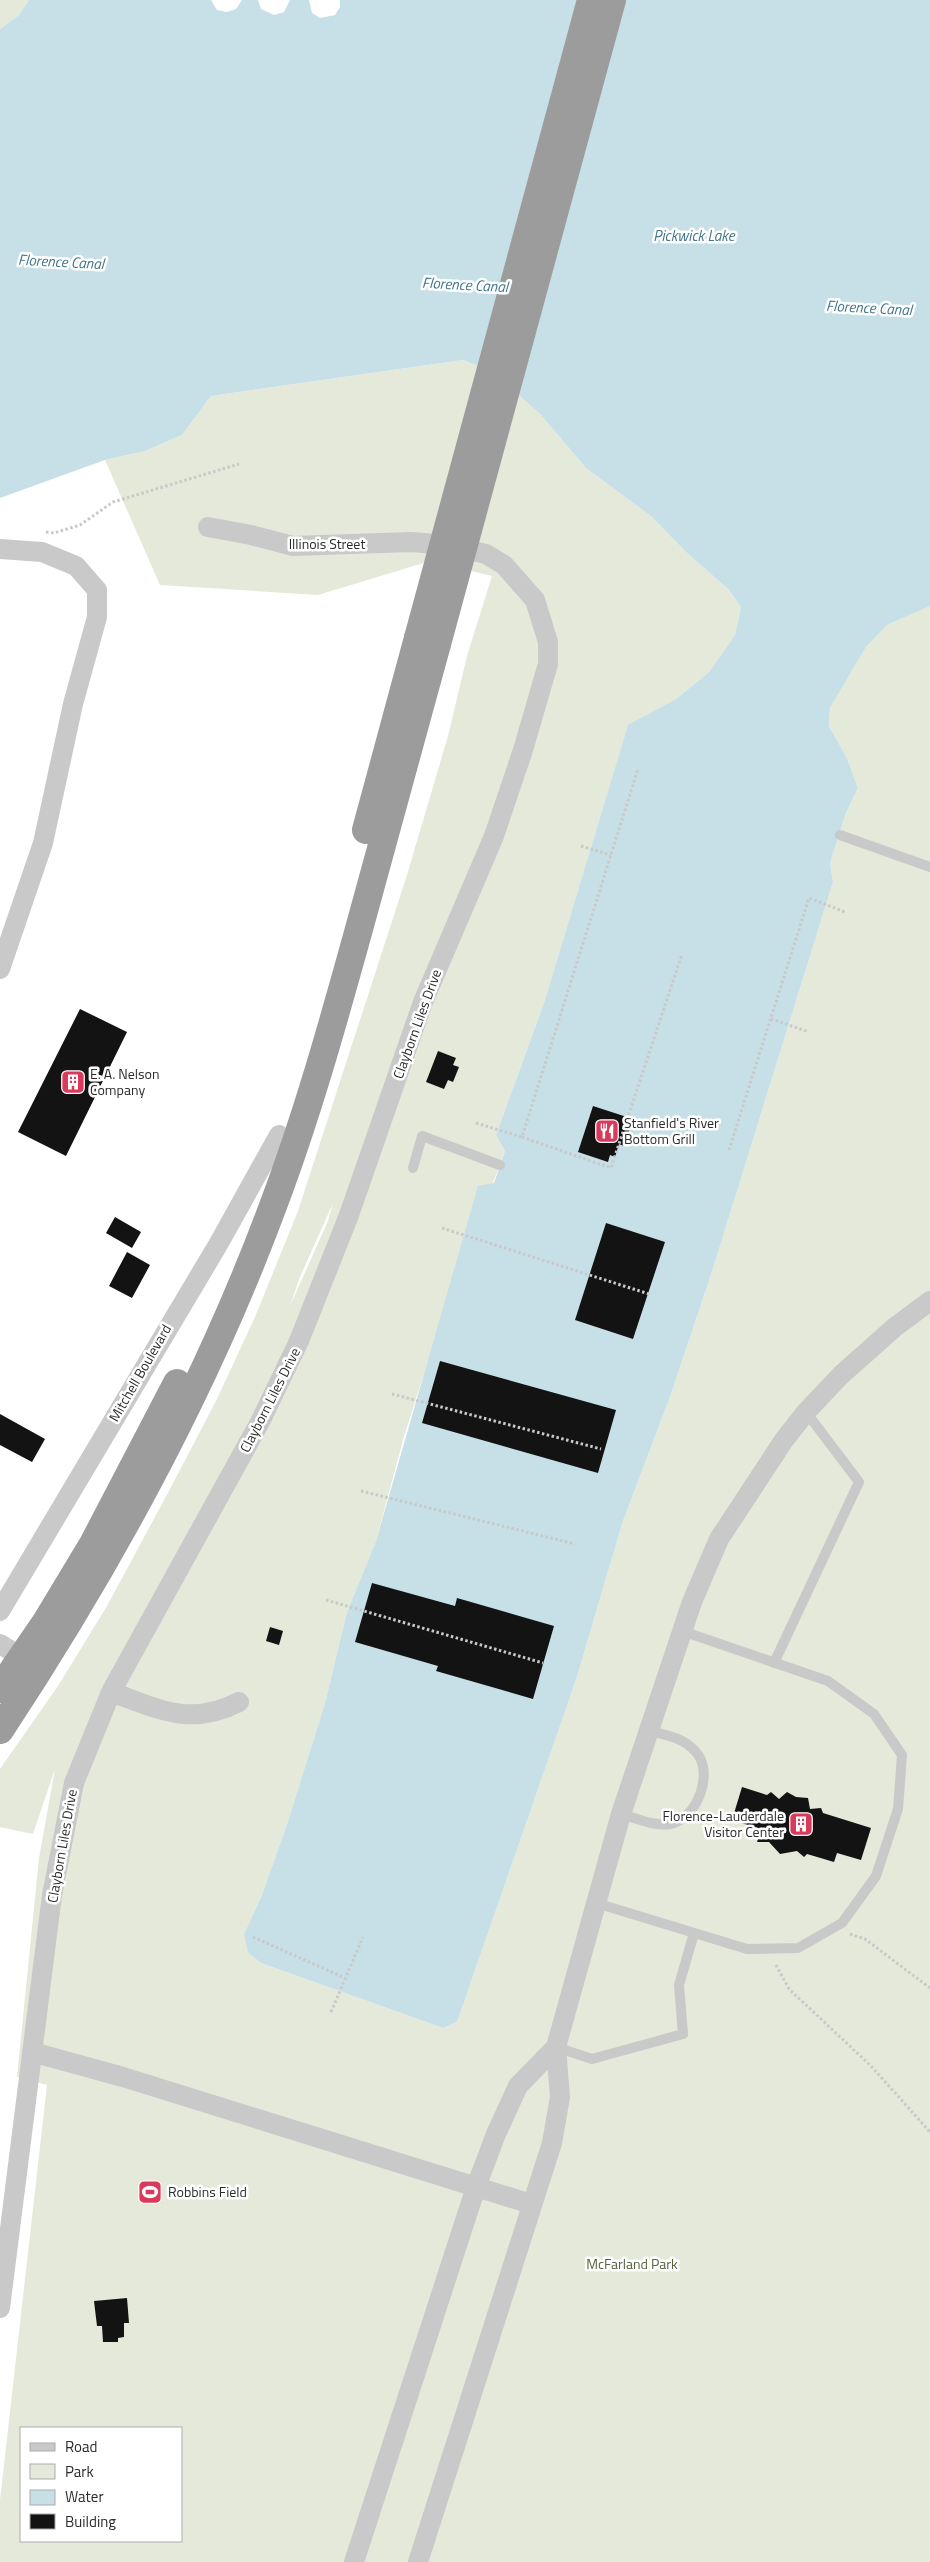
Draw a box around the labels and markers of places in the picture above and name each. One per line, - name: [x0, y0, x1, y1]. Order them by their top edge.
- place label: E. A. Nelson Company: [90, 1063, 159, 1100]
- building icon: E. A. Nelson Company: [60, 1069, 86, 1095]
- place label: Stanfield's River Bottom Grill: [624, 1112, 719, 1149]
- restaurant icon: Stanfield's River Bottom Grill: [594, 1118, 620, 1144]
- place label: Florence-Lauderdale Visitor Center: [662, 1805, 784, 1842]
- building icon: Florence-Lauderdale Visitor Center: [788, 1811, 814, 1837]
- sports icon: Robbins Field: [137, 2179, 163, 2205]
- place label: Robbins Field: [168, 2181, 247, 2202]

